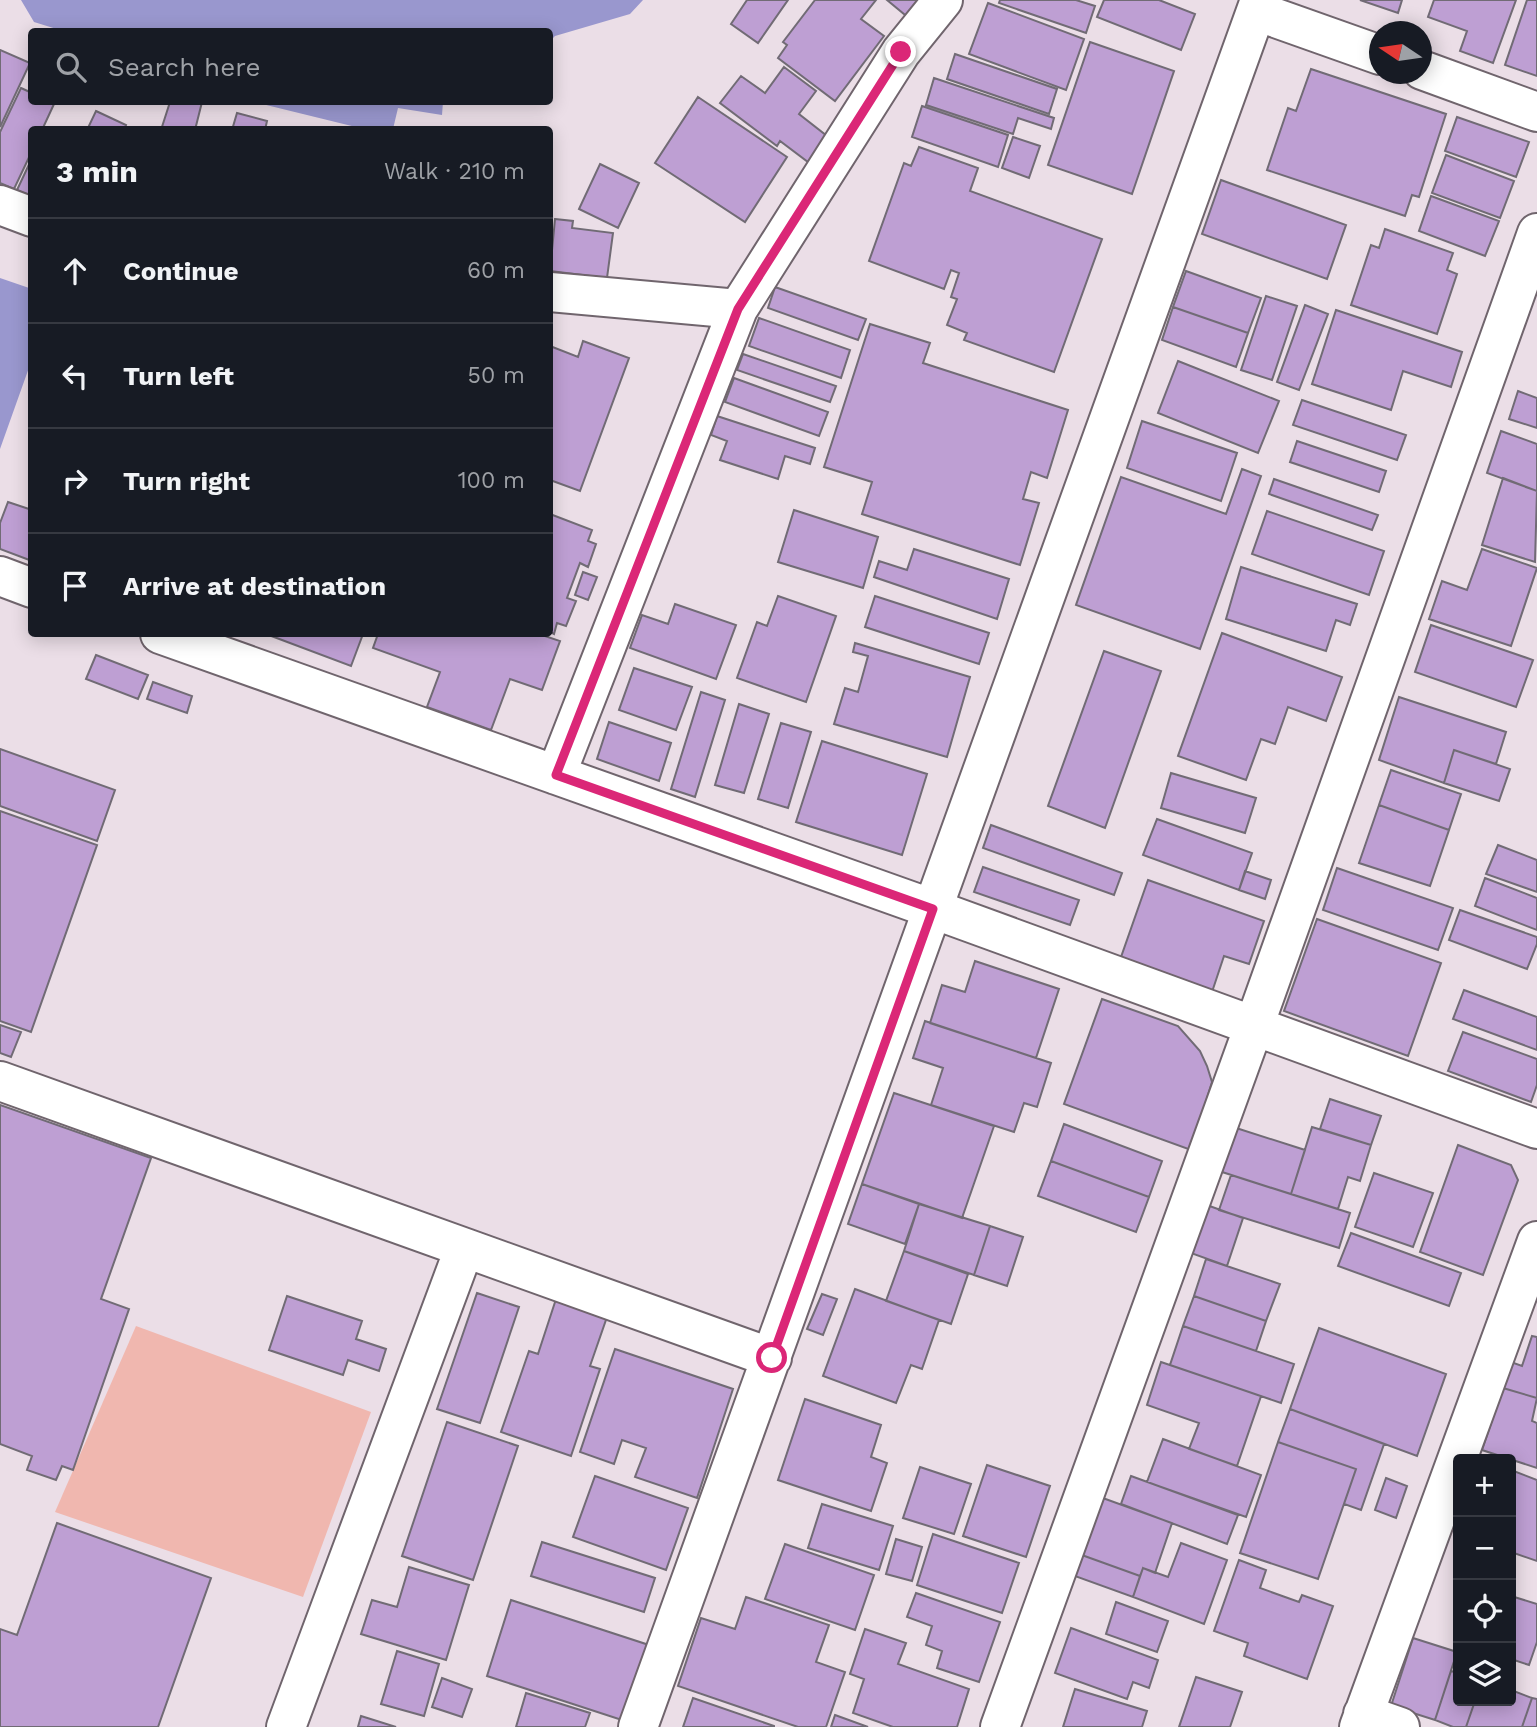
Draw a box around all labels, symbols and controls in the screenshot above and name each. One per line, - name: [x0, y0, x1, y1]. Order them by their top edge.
- north arrow: [1369, 21, 1432, 84]
- search box: [28, 28, 553, 105]
- route end: [885, 36, 916, 67]
- icon: search: [52, 48, 90, 86]
- text: Search here: [108, 52, 260, 82]
- text: 3 min: [56, 154, 138, 189]
- text: Walk · 210 m: [384, 158, 525, 185]
- icon: ahead: [56, 252, 94, 290]
- text: Continue: [123, 256, 239, 286]
- text: 60 m: [467, 257, 525, 284]
- icon: left: [56, 357, 94, 395]
- text: Turn left: [123, 361, 234, 391]
- text: 50 m: [468, 362, 525, 389]
- icon: right: [56, 462, 94, 500]
- text: Turn right: [123, 466, 250, 496]
- text: 100 m: [458, 467, 525, 494]
- icon: arrive: [56, 567, 94, 605]
- text: Arrive at destination: [123, 571, 386, 601]
- route start: [756, 1342, 787, 1373]
- map controls: [1453, 1454, 1516, 1706]
- button: +: [1453, 1454, 1516, 1517]
- button: −: [1453, 1517, 1516, 1580]
- button: locate: [1453, 1580, 1516, 1643]
- button: layers: [1453, 1643, 1516, 1706]

